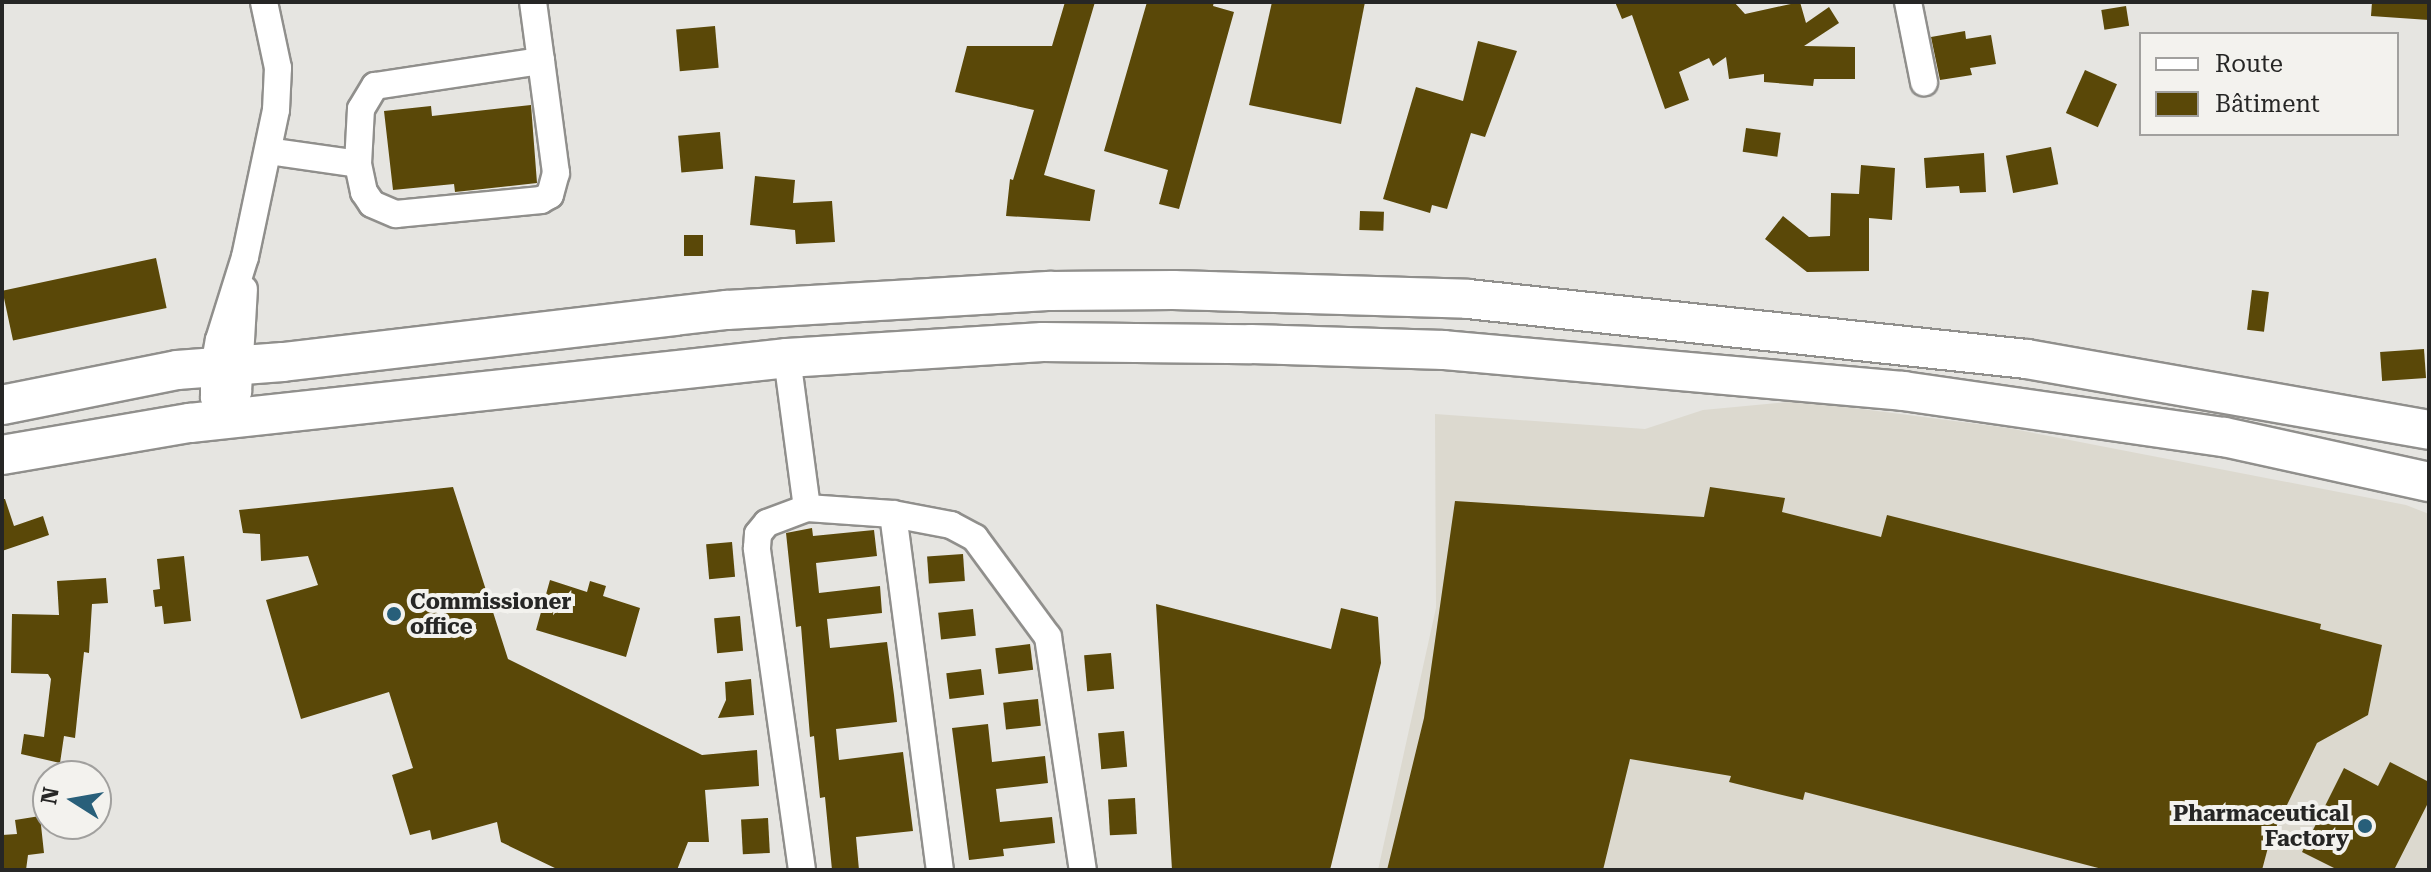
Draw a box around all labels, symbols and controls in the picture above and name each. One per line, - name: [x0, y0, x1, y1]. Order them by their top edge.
- legend: [2139, 32, 2399, 136]
- text: Route: [2215, 50, 2283, 78]
- text: Bâtiment: [2215, 90, 2320, 118]
- place label: Commissioner office: [410, 588, 571, 640]
- marker: Commissioner office: [385, 605, 403, 623]
- north arrow: [32, 760, 112, 840]
- text: N: [36, 785, 64, 806]
- place label: Pharmaceutical Factory: [2173, 800, 2349, 852]
- marker: Pharmaceutical Factory: [2356, 817, 2374, 835]

